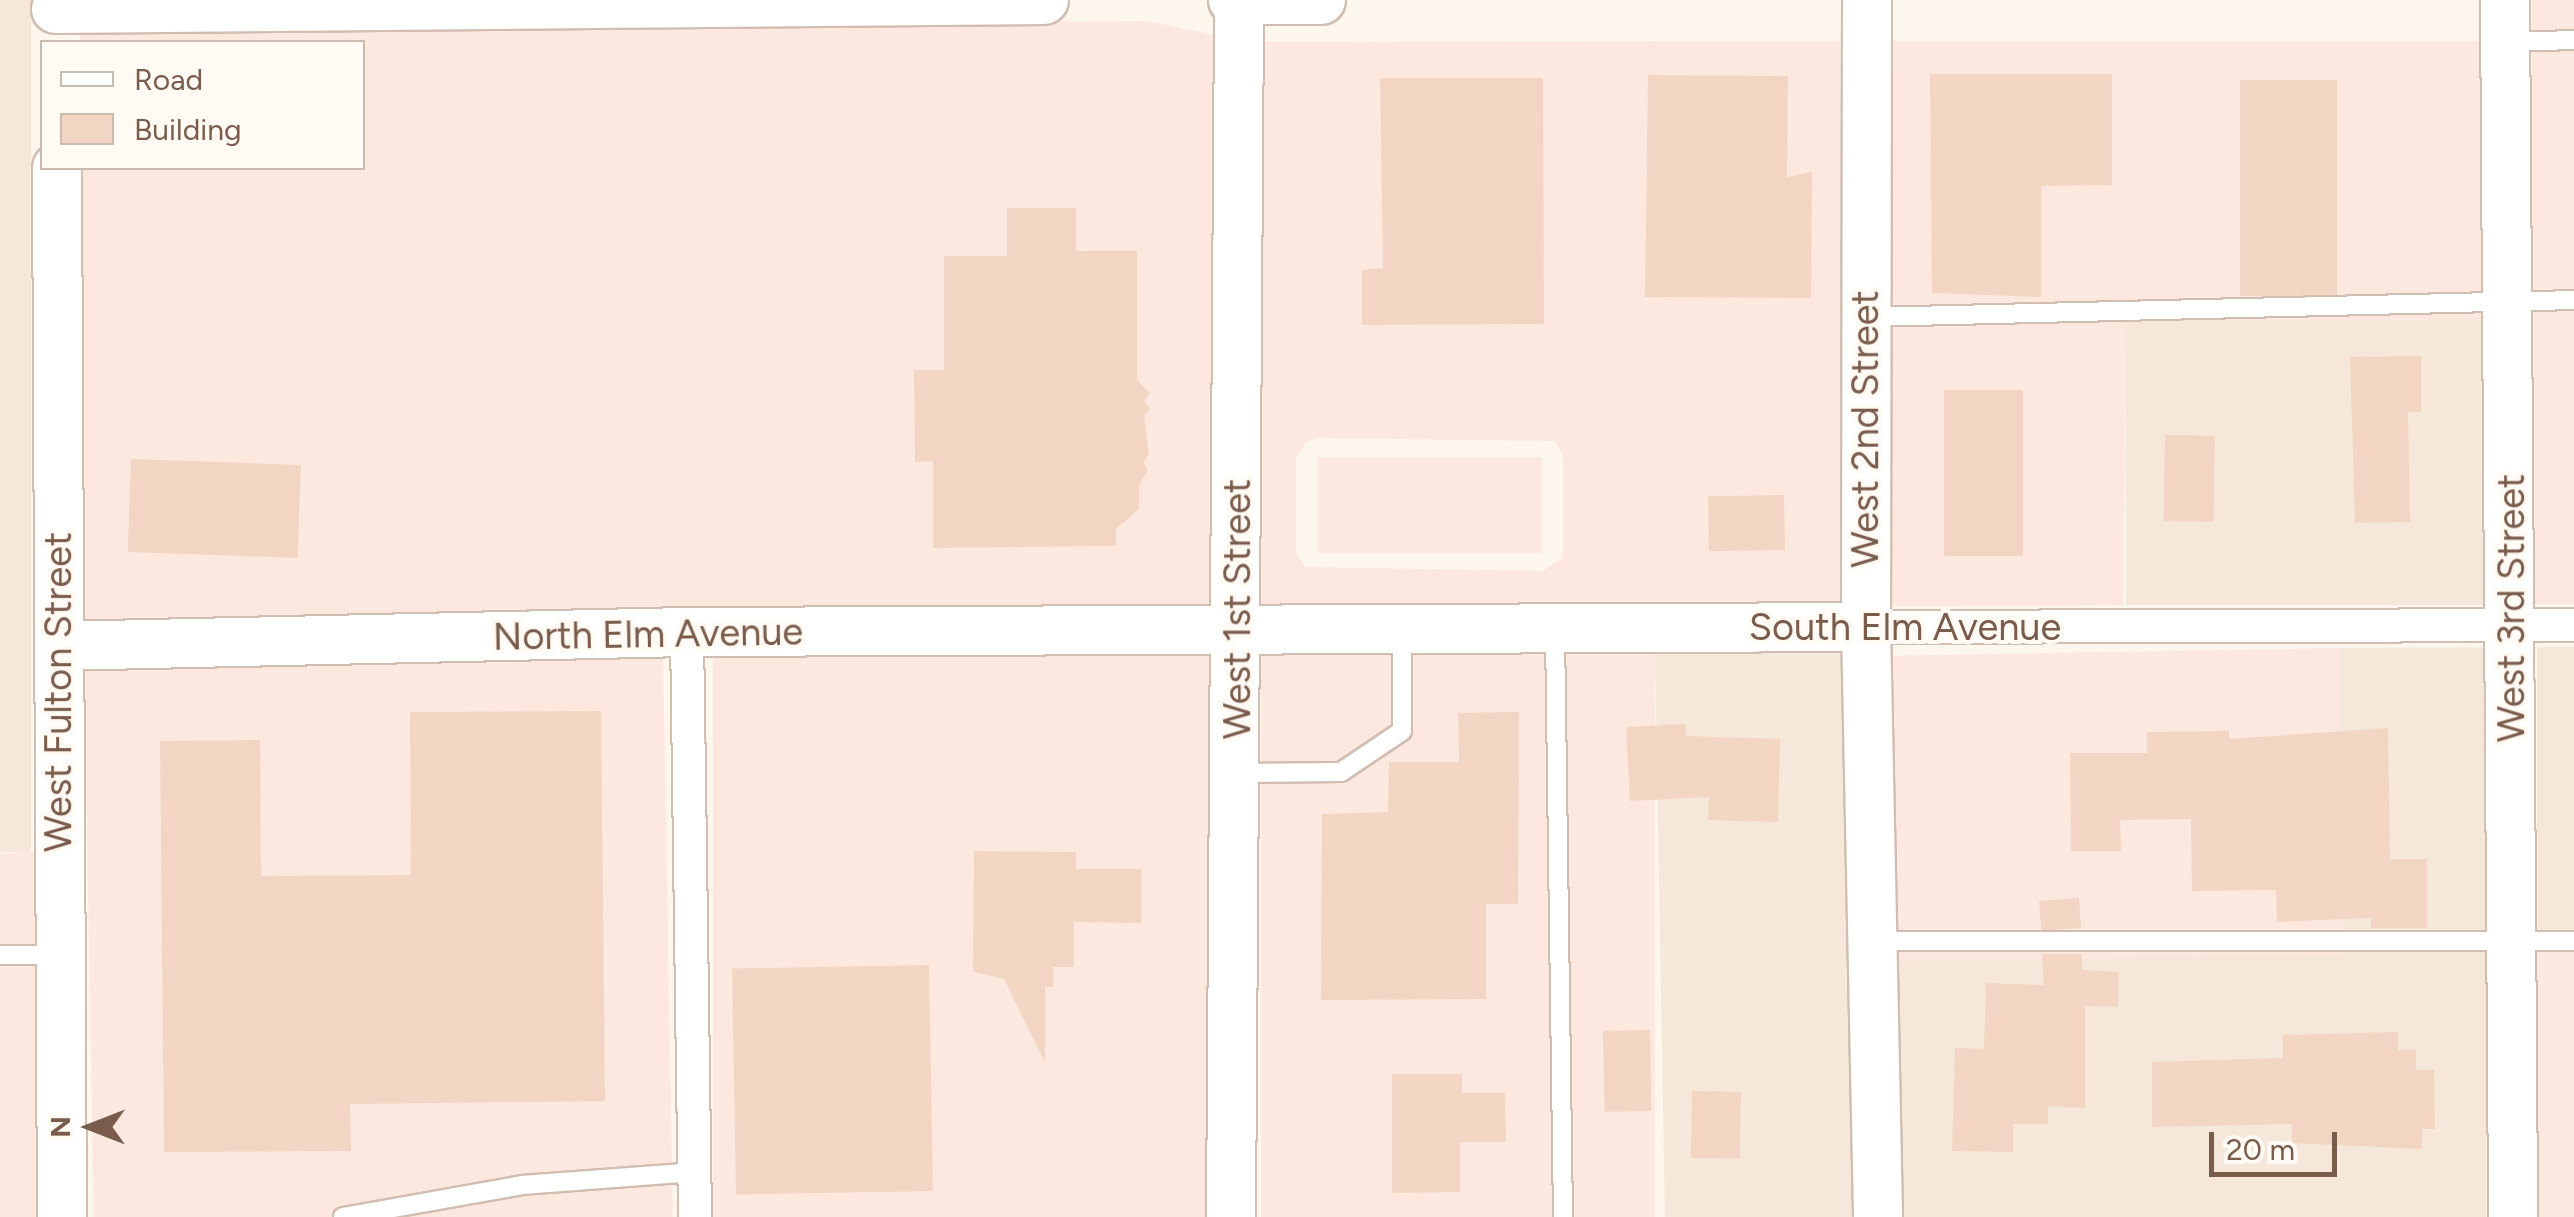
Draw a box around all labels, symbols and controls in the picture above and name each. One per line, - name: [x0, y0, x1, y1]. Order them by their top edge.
- legend: [40, 40, 365, 170]
- text: Road: [134, 61, 203, 98]
- text: Building: [134, 111, 242, 148]
- street label: West 2nd Street: [1843, 290, 1889, 568]
- street label: West 3rd Street: [2489, 474, 2535, 742]
- street label: West 1st Street: [1215, 479, 1261, 739]
- street label: West Fulton Street: [36, 532, 82, 852]
- street label: South Elm Avenue: [1749, 605, 2061, 651]
- street label: North Elm Avenue: [492, 609, 804, 661]
- north arrow: [40, 1077, 140, 1177]
- scale bar: [2214, 1112, 2342, 1174]
- text: N: [43, 1116, 77, 1138]
- text: 20 m: [2226, 1131, 2295, 1168]

